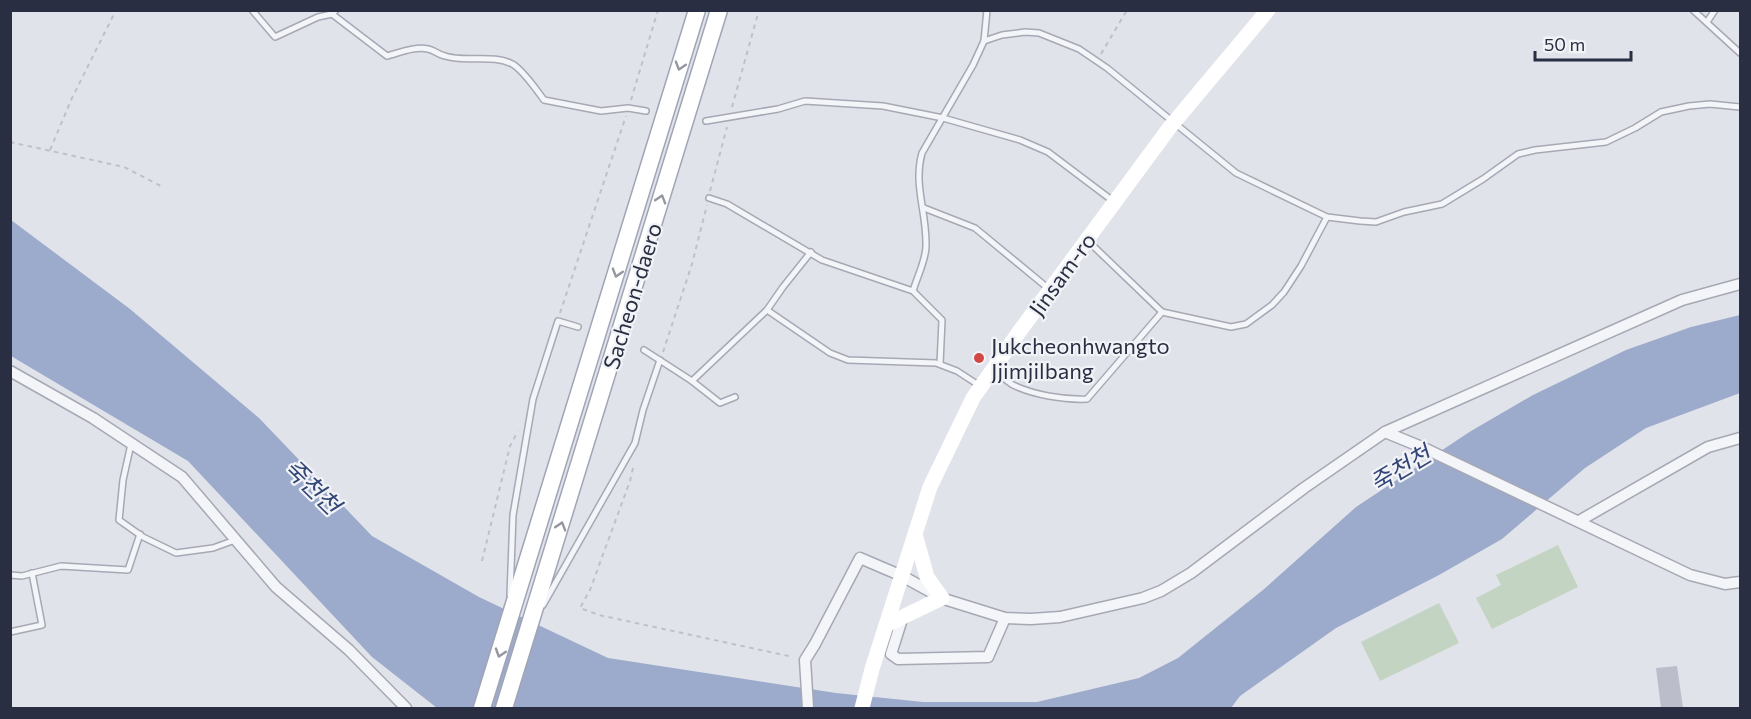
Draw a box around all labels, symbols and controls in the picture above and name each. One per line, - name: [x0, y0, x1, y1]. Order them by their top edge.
- scale bar: [1535, 24, 1631, 62]
- text: 50 m: [1544, 33, 1585, 55]
- one-way arrow: [675, 61, 687, 71]
- one-way arrow: [654, 194, 667, 205]
- street label: Sacheon-daero: [597, 219, 667, 373]
- street label: Jinsam-ro: [1023, 227, 1101, 321]
- one-way arrow: [612, 267, 624, 278]
- place label: Jukcheonhwangto Jjimjilbang: [991, 332, 1170, 384]
- marker: Jukcheonhwangto Jjimjilbang: [972, 351, 986, 365]
- water label: 죽천천: [1364, 437, 1438, 497]
- water label: 죽천천: [279, 453, 349, 521]
- one-way arrow: [554, 521, 566, 532]
- one-way arrow: [495, 647, 507, 658]

